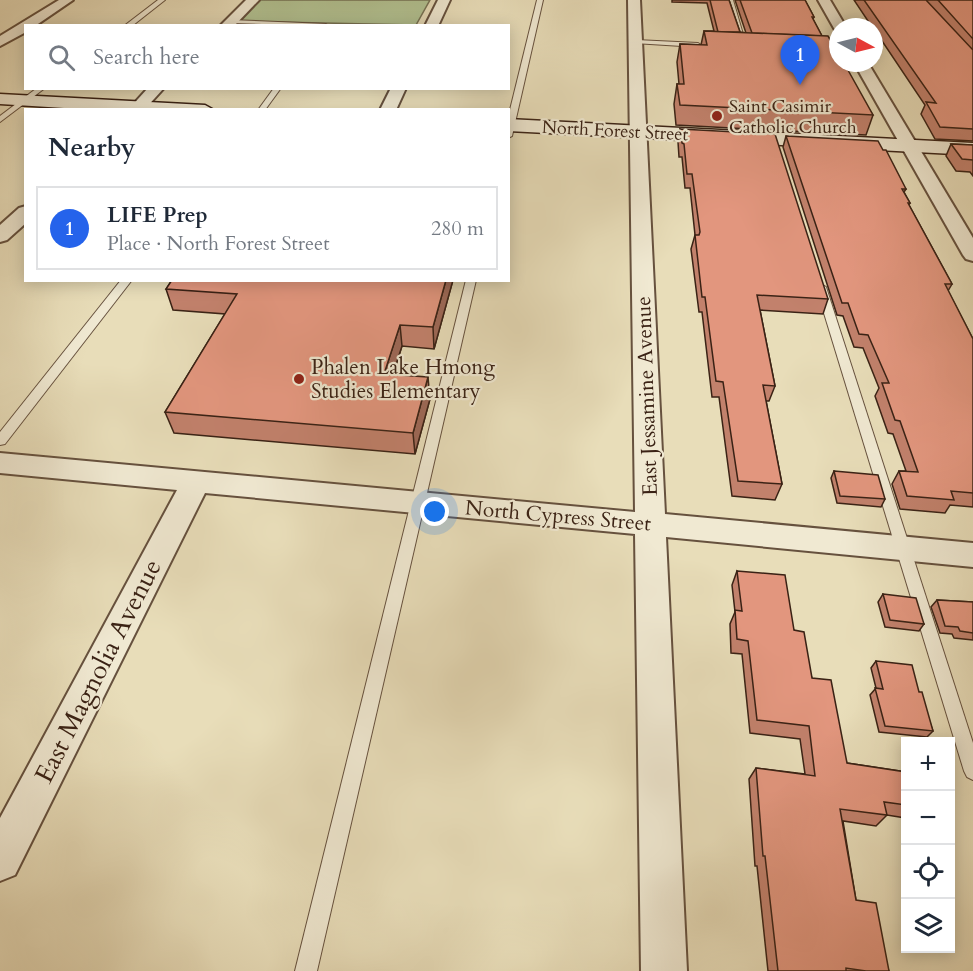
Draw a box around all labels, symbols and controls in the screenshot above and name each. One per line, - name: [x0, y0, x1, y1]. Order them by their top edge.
- north arrow: [829, 18, 883, 72]
- search box: [24, 24, 510, 90]
- pin: 1: [780, 36, 820, 85]
- icon: search: [45, 41, 78, 74]
- text: Search here: [93, 42, 200, 72]
- place label: Saint Casimir Catholic Church: [729, 94, 857, 140]
- marker: Saint Casimir Catholic Church: [710, 109, 724, 123]
- street label: North Forest Street: [541, 115, 689, 147]
- text: Nearby: [48, 130, 136, 165]
- text: LIFE Prep: [107, 200, 208, 230]
- text: 1: [64, 215, 75, 242]
- text: 280 m: [431, 215, 484, 242]
- text: Place · North Forest Street: [107, 230, 330, 257]
- street label: East Jessamine Avenue: [629, 296, 665, 496]
- place label: Phalen Lake Hmong Studies Elementary: [311, 353, 495, 406]
- marker: Phalen Lake Hmong Studies Elementary: [292, 372, 306, 386]
- street label: North Cypress Street: [464, 493, 652, 539]
- your location: [420, 497, 449, 526]
- street label: East Magnolia Avenue: [26, 553, 170, 789]
- map controls: [901, 737, 955, 953]
- button: +: [901, 737, 955, 791]
- button: −: [901, 791, 955, 845]
- button: locate: [901, 845, 955, 899]
- button: layers: [901, 899, 955, 953]

